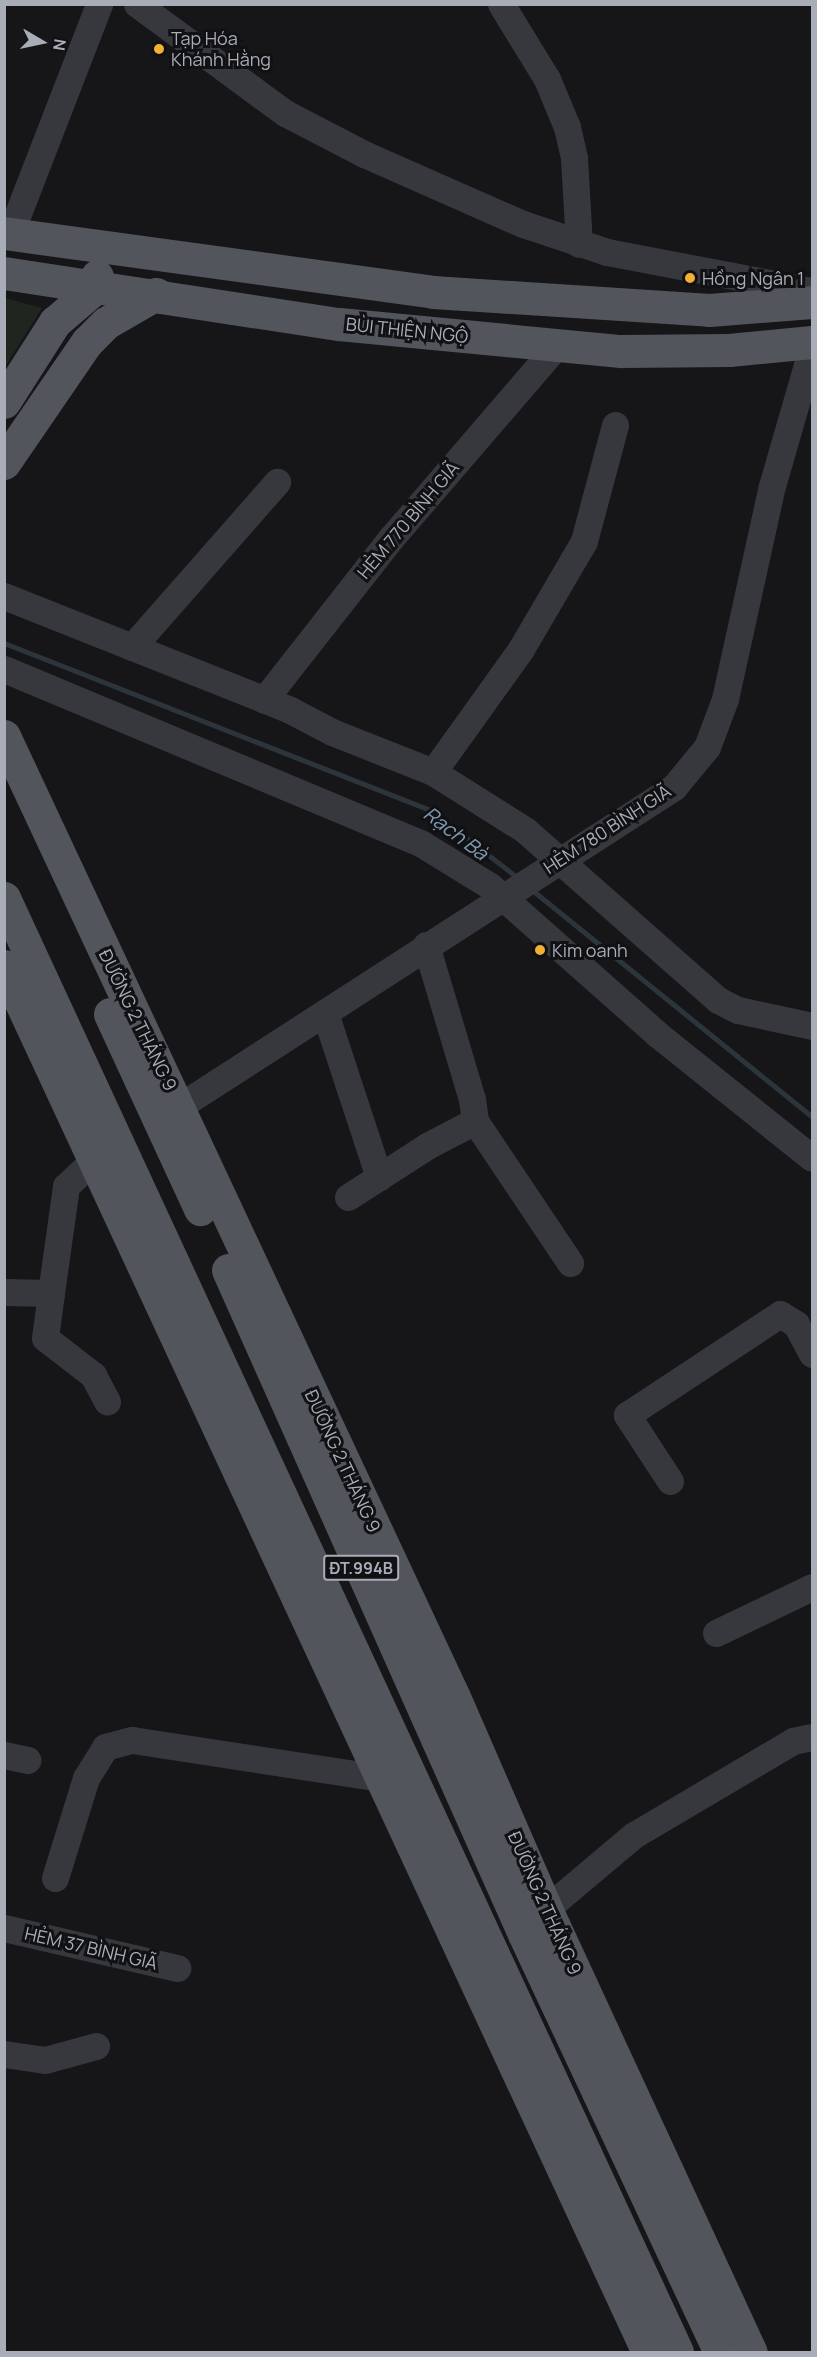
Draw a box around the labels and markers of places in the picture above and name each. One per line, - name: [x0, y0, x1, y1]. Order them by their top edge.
- place label: Tạp Hóa Khánh Hằng: [171, 28, 271, 70]
- marker: Tạp Hóa Khánh Hằng: [152, 42, 166, 56]
- place label: Hồng Ngân 1: [702, 267, 804, 289]
- marker: Hồng Ngân 1: [683, 271, 697, 285]
- place label: Kim oanh: [552, 939, 628, 961]
- marker: Kim oanh: [533, 943, 547, 957]

